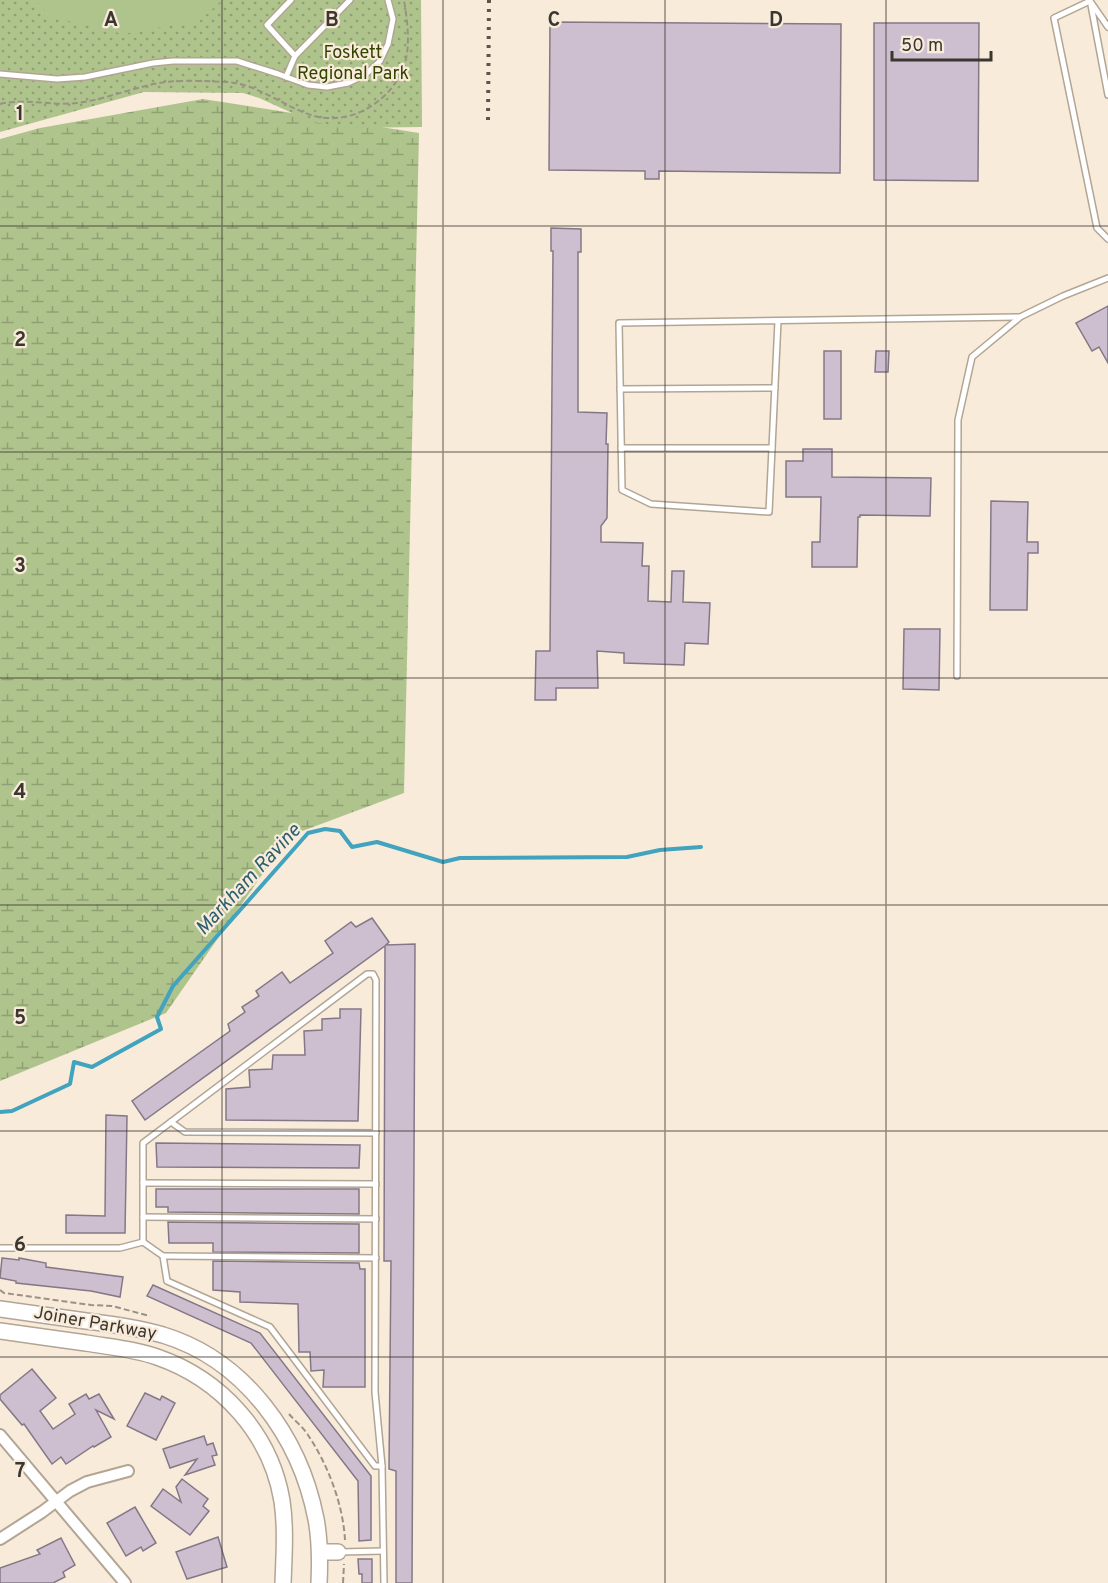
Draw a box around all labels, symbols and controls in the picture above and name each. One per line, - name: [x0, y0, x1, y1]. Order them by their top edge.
- text: A: [104, 8, 118, 34]
- text: B: [325, 8, 339, 34]
- text: C: [548, 8, 560, 34]
- text: D: [769, 8, 783, 34]
- scale bar: [892, 24, 991, 62]
- text: 50 m: [901, 35, 943, 58]
- park label: Foskett Regional Park: [297, 42, 409, 86]
- text: 1: [16, 102, 24, 128]
- text: 2: [14, 328, 26, 354]
- text: 3: [14, 554, 26, 580]
- text: 4: [14, 780, 26, 806]
- water label: Markham Ravine: [191, 818, 308, 941]
- text: 5: [14, 1006, 26, 1032]
- text: 6: [14, 1233, 26, 1259]
- street label: Joiner Parkway: [32, 1302, 158, 1346]
- text: 7: [15, 1459, 25, 1485]

